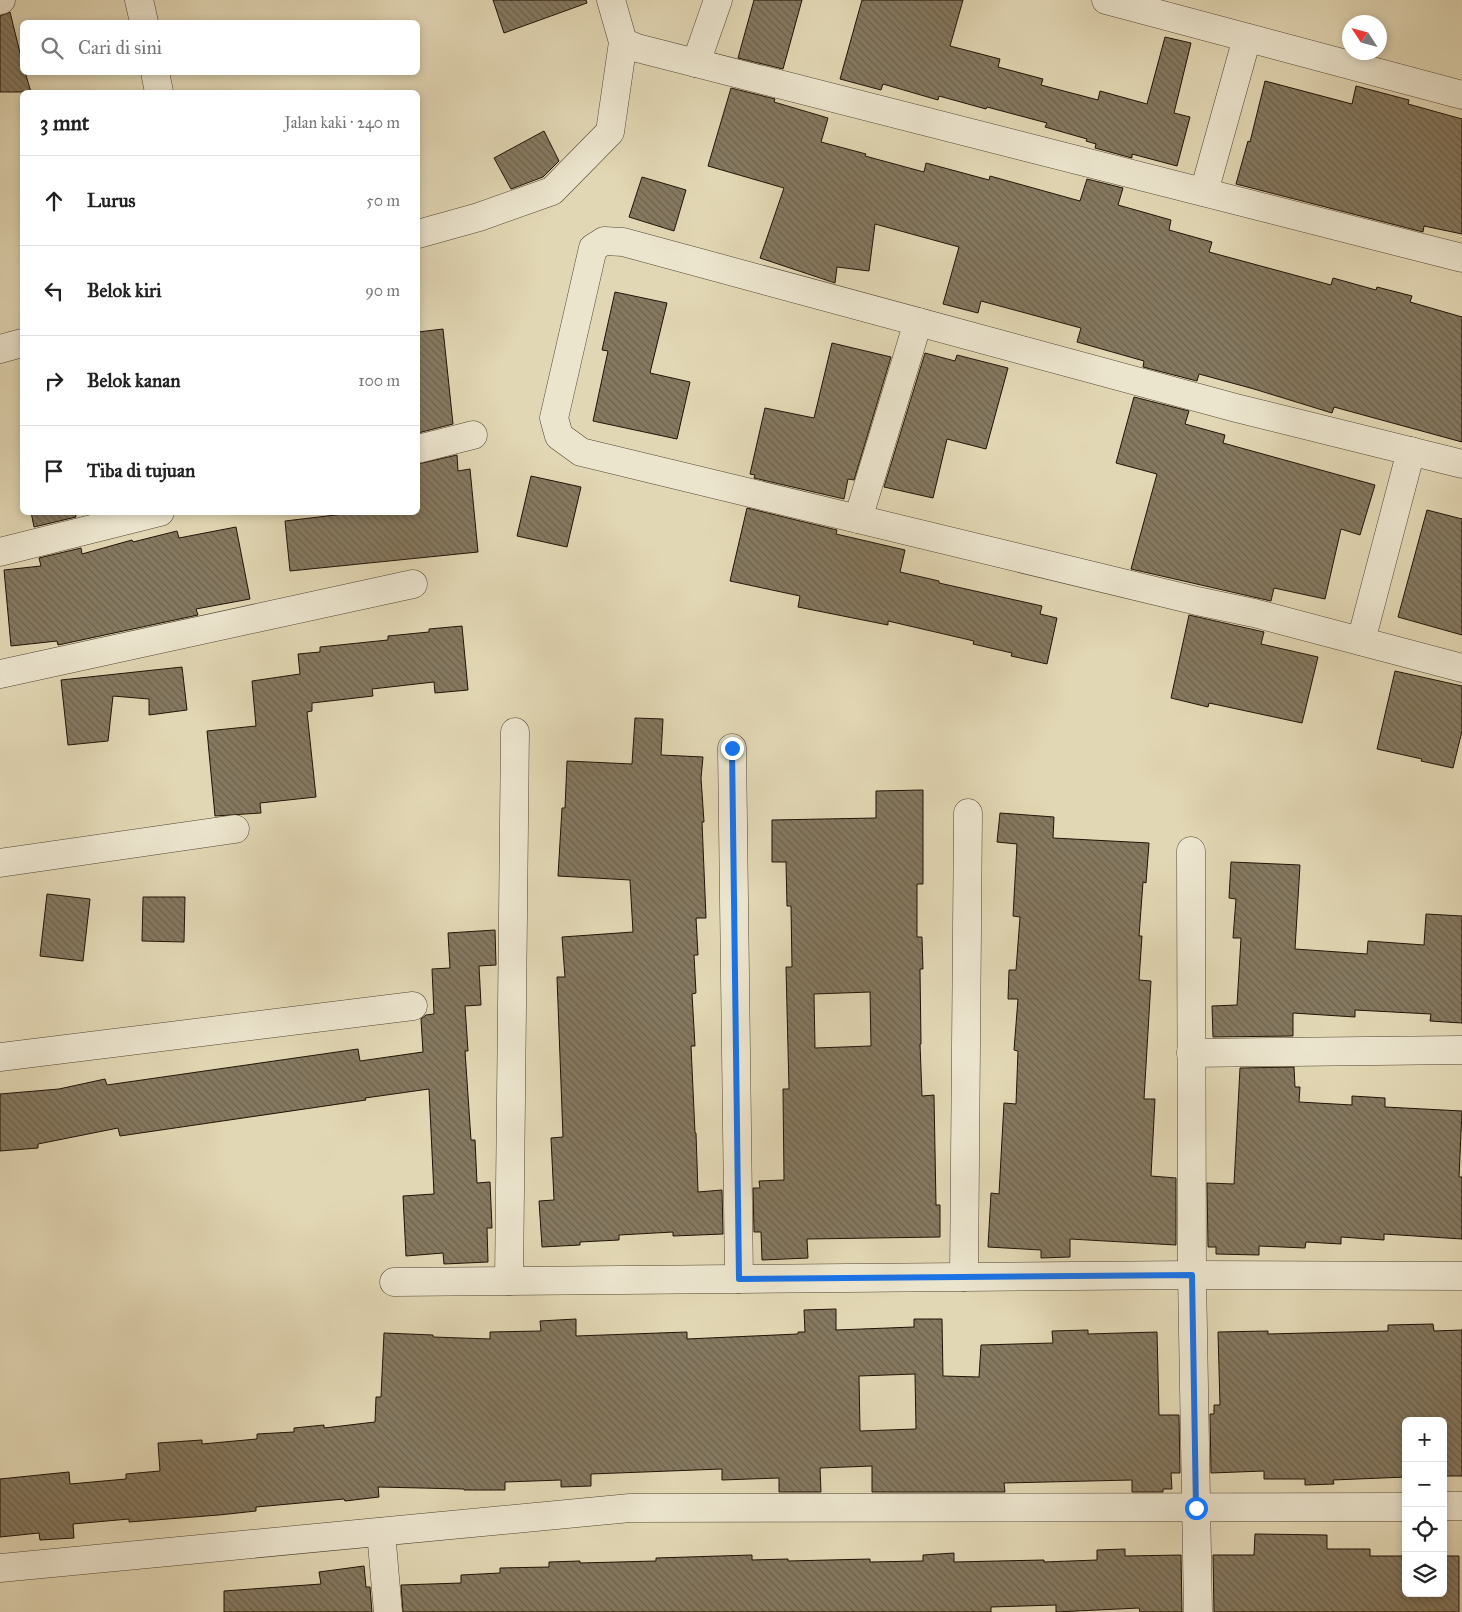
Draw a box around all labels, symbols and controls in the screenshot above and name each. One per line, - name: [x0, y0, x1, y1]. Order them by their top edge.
- north arrow: [1342, 15, 1387, 60]
- search box: [20, 20, 420, 75]
- icon: search: [38, 34, 66, 62]
- text: Cari di sini: [78, 36, 162, 59]
- text: 3 mnt: [40, 110, 89, 136]
- text: Jalan kaki · 240 m: [285, 113, 400, 132]
- icon: ahead: [40, 187, 68, 215]
- text: Lurus: [87, 189, 135, 212]
- text: 50 m: [366, 191, 400, 210]
- icon: left: [40, 277, 68, 305]
- text: Belok kiri: [87, 279, 161, 302]
- text: 90 m: [365, 281, 400, 300]
- icon: right: [40, 367, 68, 395]
- text: Belok kanan: [87, 369, 181, 392]
- text: 100 m: [358, 371, 400, 390]
- icon: arrive: [40, 457, 68, 485]
- text: Tiba di tujuan: [87, 459, 195, 482]
- route end: [721, 737, 744, 760]
- map controls: [1402, 1417, 1447, 1597]
- button: +: [1402, 1417, 1447, 1462]
- button: −: [1402, 1462, 1447, 1507]
- route start: [1185, 1497, 1208, 1520]
- button: locate: [1402, 1507, 1447, 1552]
- button: layers: [1402, 1552, 1447, 1597]

